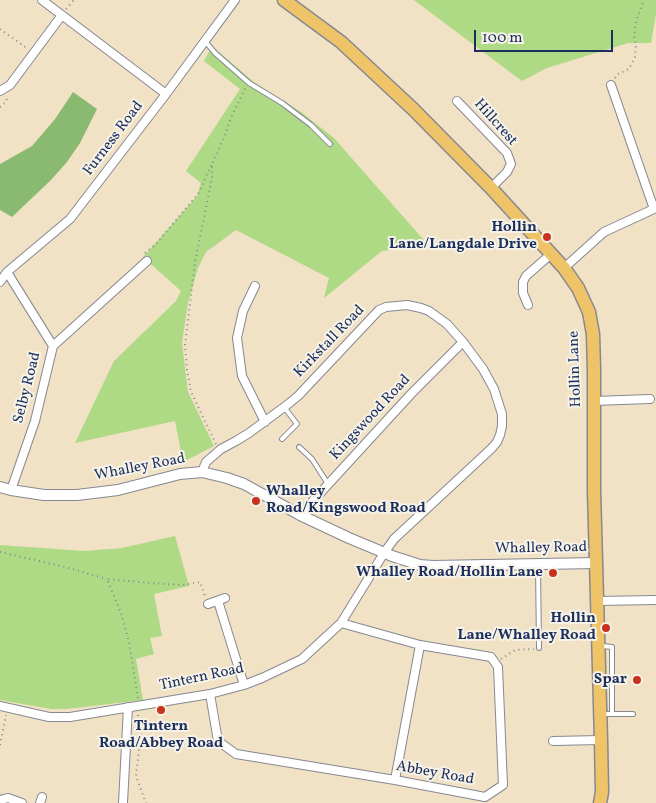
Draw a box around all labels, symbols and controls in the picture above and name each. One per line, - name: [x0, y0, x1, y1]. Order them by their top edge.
- scale bar: [476, 20, 615, 52]
- text: 100 m: [482, 28, 522, 49]
- street label: Hillcrest: [469, 96, 521, 150]
- street label: Furness Road: [80, 98, 148, 180]
- place label: Hollin Lane/Langdale Drive: [389, 219, 537, 254]
- marker: Hollin Lane/Langdale Drive: [541, 231, 553, 243]
- street label: Kirkstall Road: [291, 302, 369, 382]
- street label: Hollin Lane: [566, 330, 586, 408]
- street label: Selby Road: [10, 350, 46, 426]
- street label: Kingswood Road: [327, 372, 415, 464]
- street label: Whalley Road: [93, 450, 187, 486]
- place label: Whalley Road/Kingswood Road: [266, 483, 426, 518]
- marker: Whalley Road/Kingswood Road: [250, 495, 262, 507]
- street label: Whalley Road: [495, 539, 587, 559]
- place label: Whalley Road/Hollin Lane: [356, 564, 543, 582]
- marker: Whalley Road/Hollin Lane: [547, 567, 559, 579]
- place label: Hollin Lane/Whalley Road: [457, 610, 596, 645]
- marker: Hollin Lane/Whalley Road: [600, 622, 612, 634]
- street label: Tintern Road: [158, 660, 246, 696]
- place label: Spar: [594, 671, 627, 689]
- marker: Spar: [631, 674, 643, 686]
- marker: Tintern Road/Abbey Road: [155, 704, 167, 716]
- place label: Tintern Road/Abbey Road: [99, 718, 223, 753]
- street label: Abbey Road: [395, 758, 475, 790]

